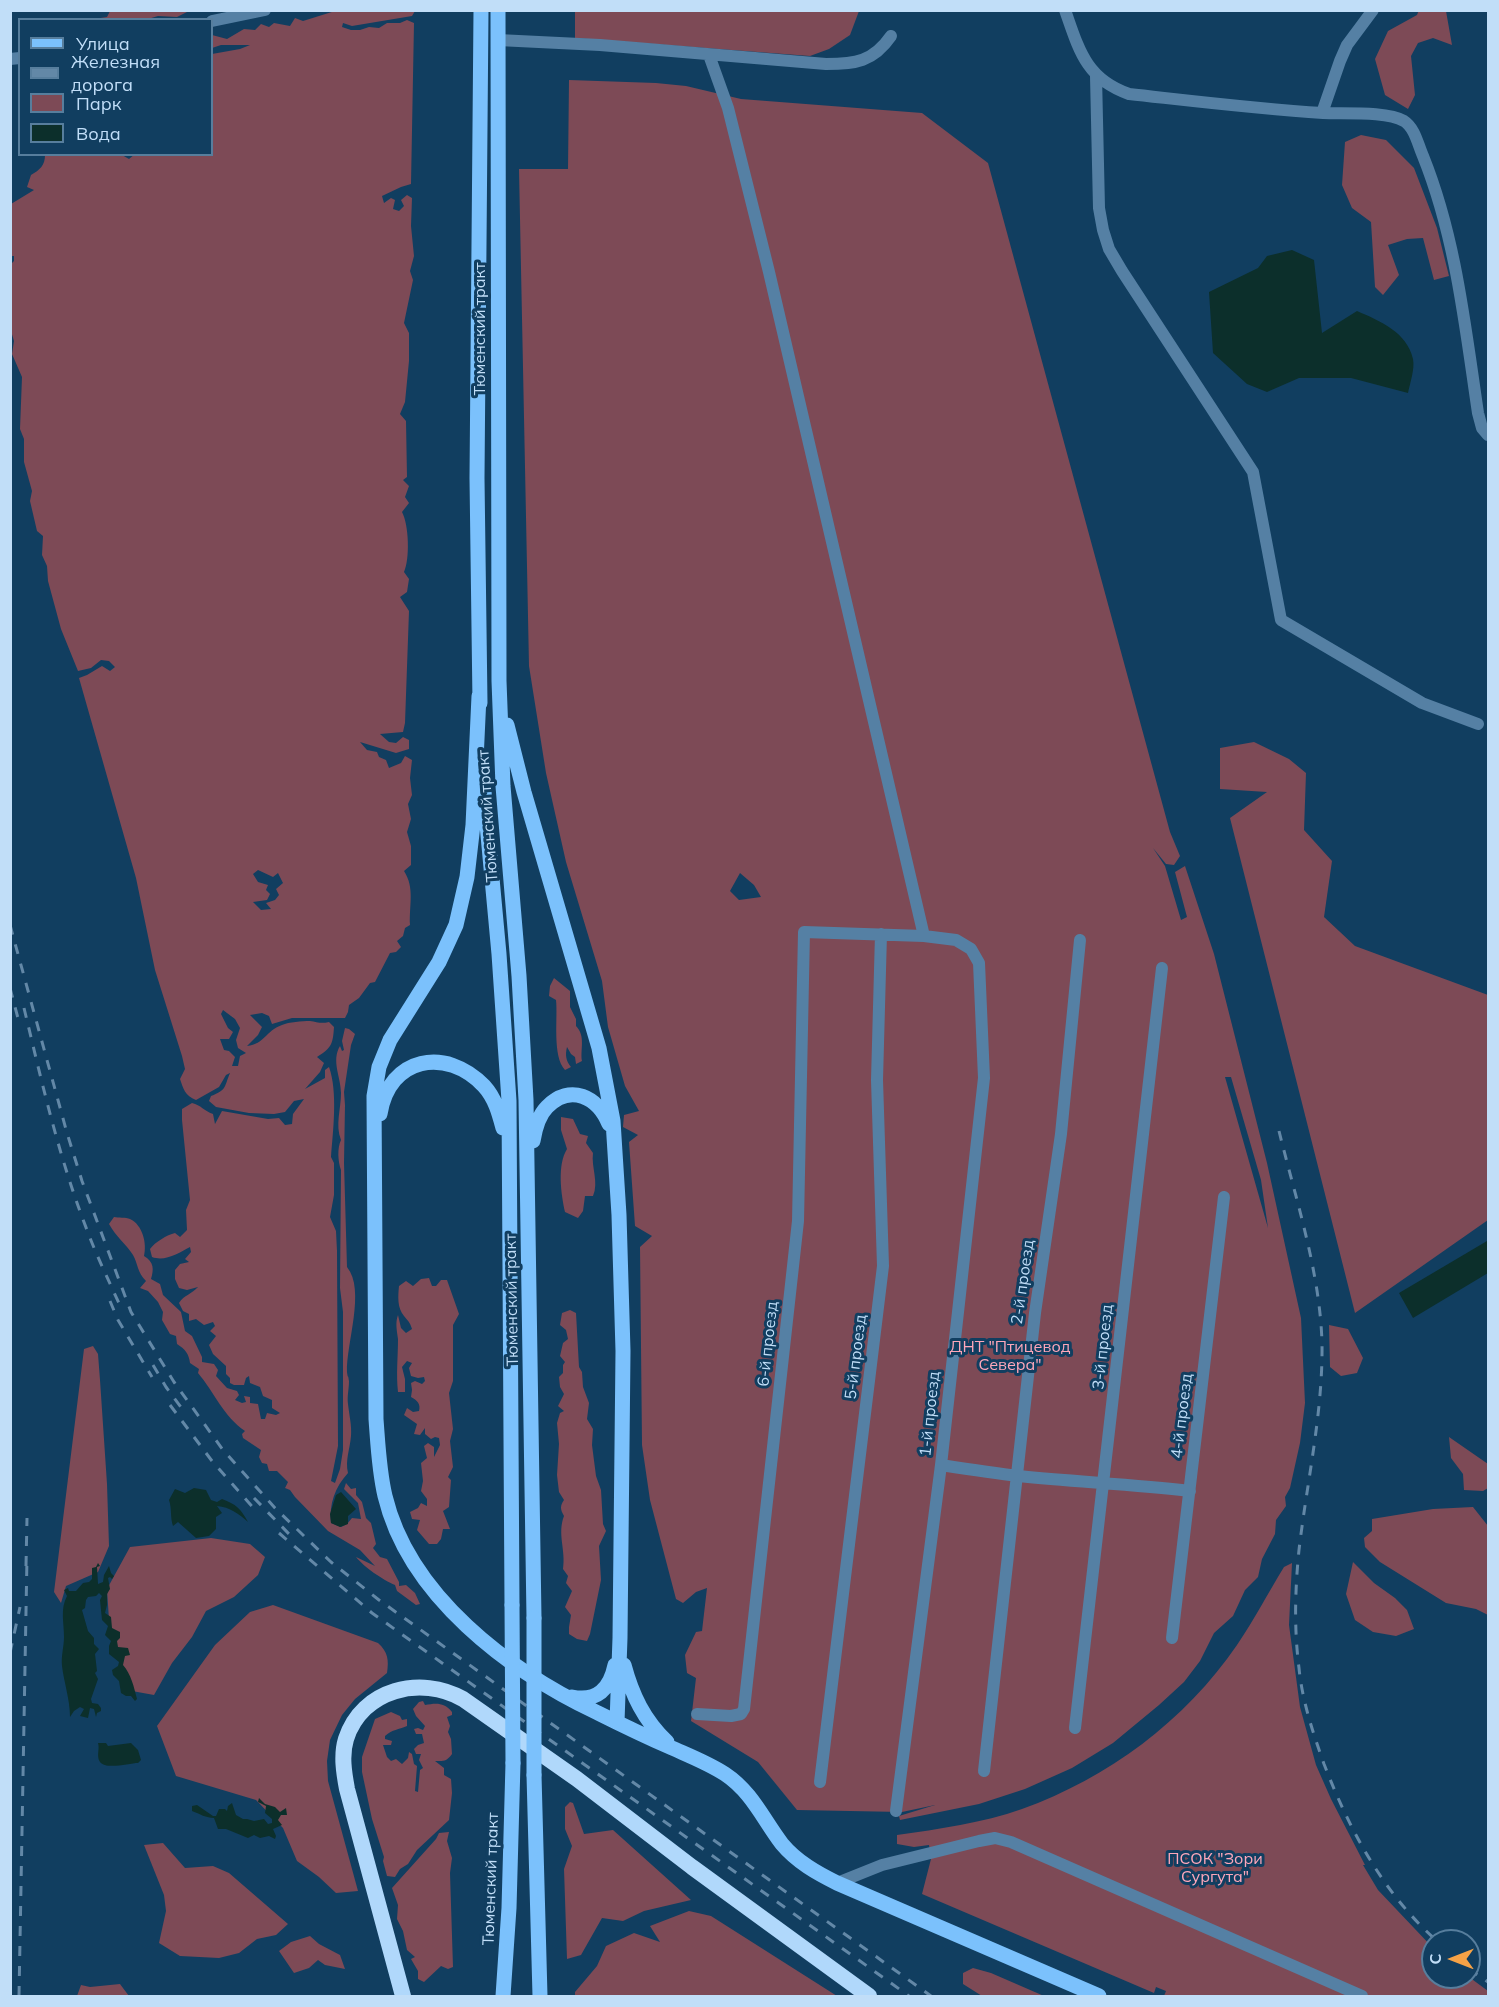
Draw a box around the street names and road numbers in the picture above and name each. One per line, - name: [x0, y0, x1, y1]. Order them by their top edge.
- street label: Тюменский тракт: [470, 263, 490, 395]
- street label: Тюменский тракт: [474, 749, 502, 883]
- street label: Тюменский тракт: [501, 1233, 523, 1367]
- street label: 2-й проезд: [1008, 1238, 1038, 1326]
- street label: 6-й проезд: [754, 1300, 782, 1388]
- street label: 3-й проезд: [1089, 1303, 1117, 1391]
- street label: 5-й проезд: [841, 1313, 871, 1401]
- street label: 1-й проезд: [916, 1370, 944, 1458]
- street label: 4-й проезд: [1167, 1372, 1197, 1460]
- street label: Тюменский тракт: [479, 1812, 503, 1946]

